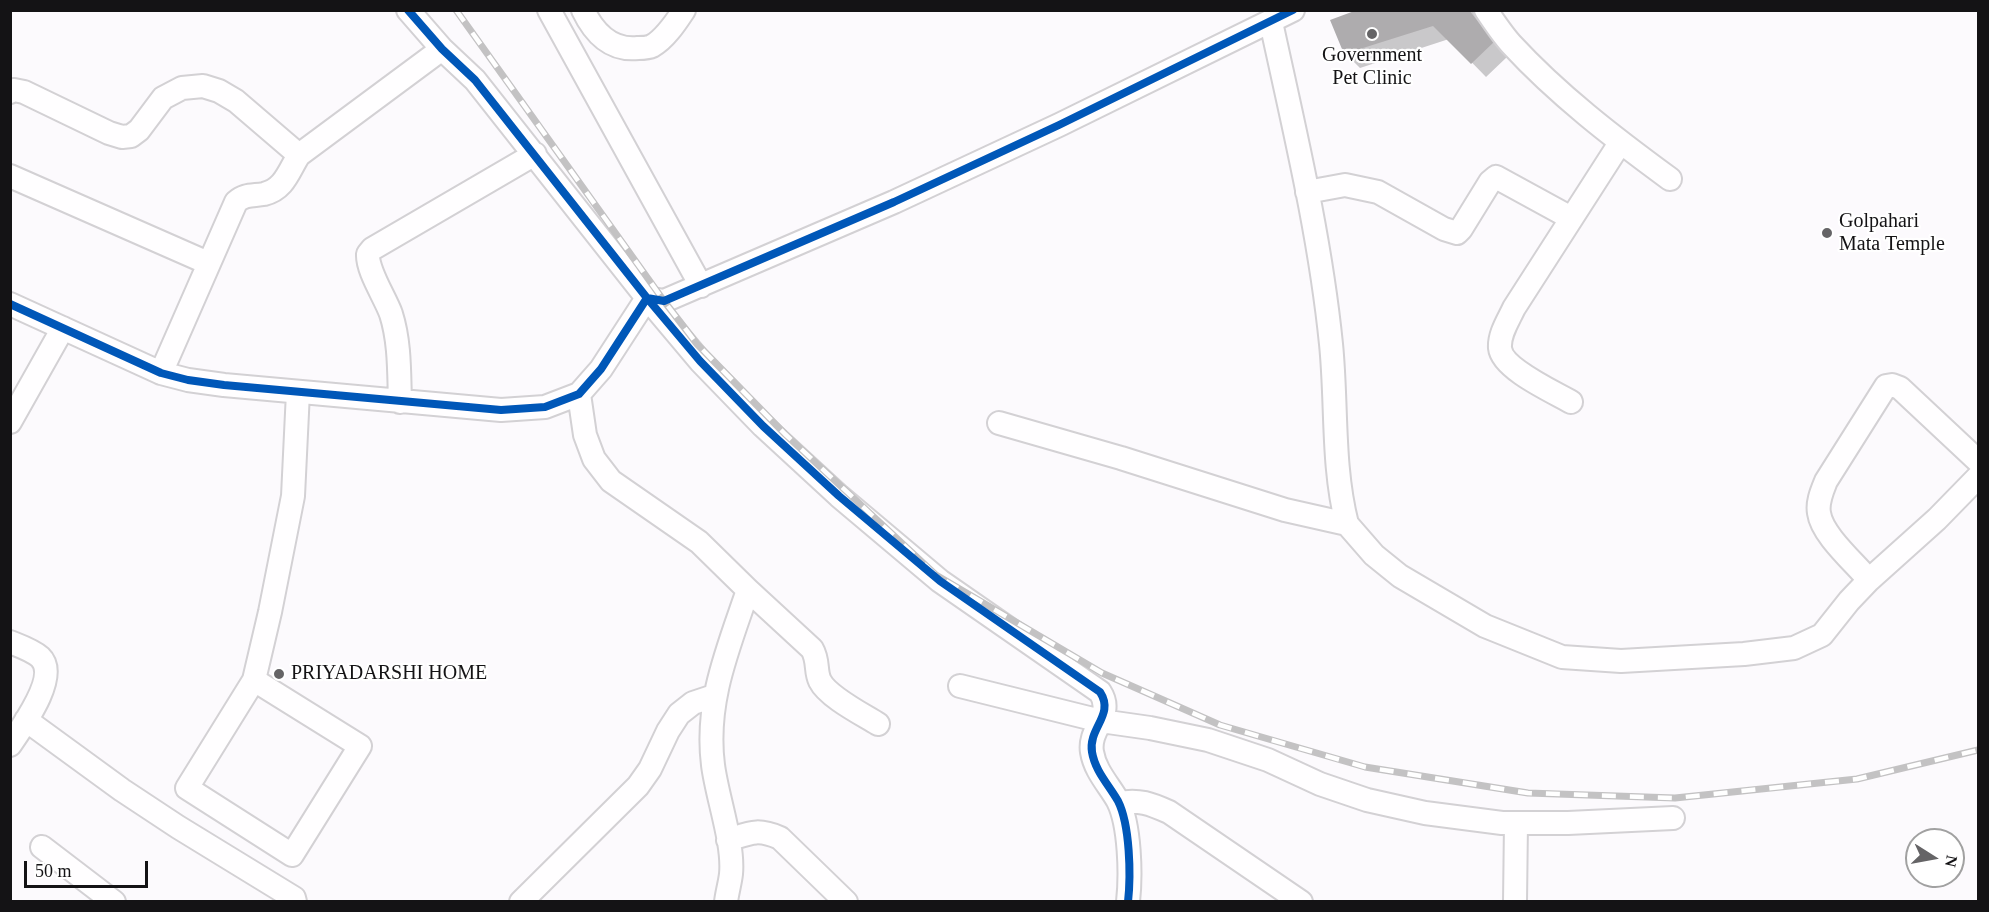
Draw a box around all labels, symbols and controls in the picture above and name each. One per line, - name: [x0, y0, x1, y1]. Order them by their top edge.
- marker: Government Pet Clinic: [1365, 27, 1379, 41]
- place label: Government Pet Clinic: [1322, 44, 1422, 91]
- place label: Golpahari Mata Temple: [1839, 210, 1945, 257]
- marker: Golpahari Mata Temple: [1820, 226, 1834, 240]
- place label: PRIYADARSHI HOME: [291, 662, 487, 686]
- marker: PRIYADARSHI HOME: [272, 667, 286, 681]
- north arrow: [1905, 828, 1965, 888]
- scale bar: [27, 849, 152, 887]
- text: N: [1942, 854, 1961, 868]
- text: 50 m: [35, 861, 72, 881]

